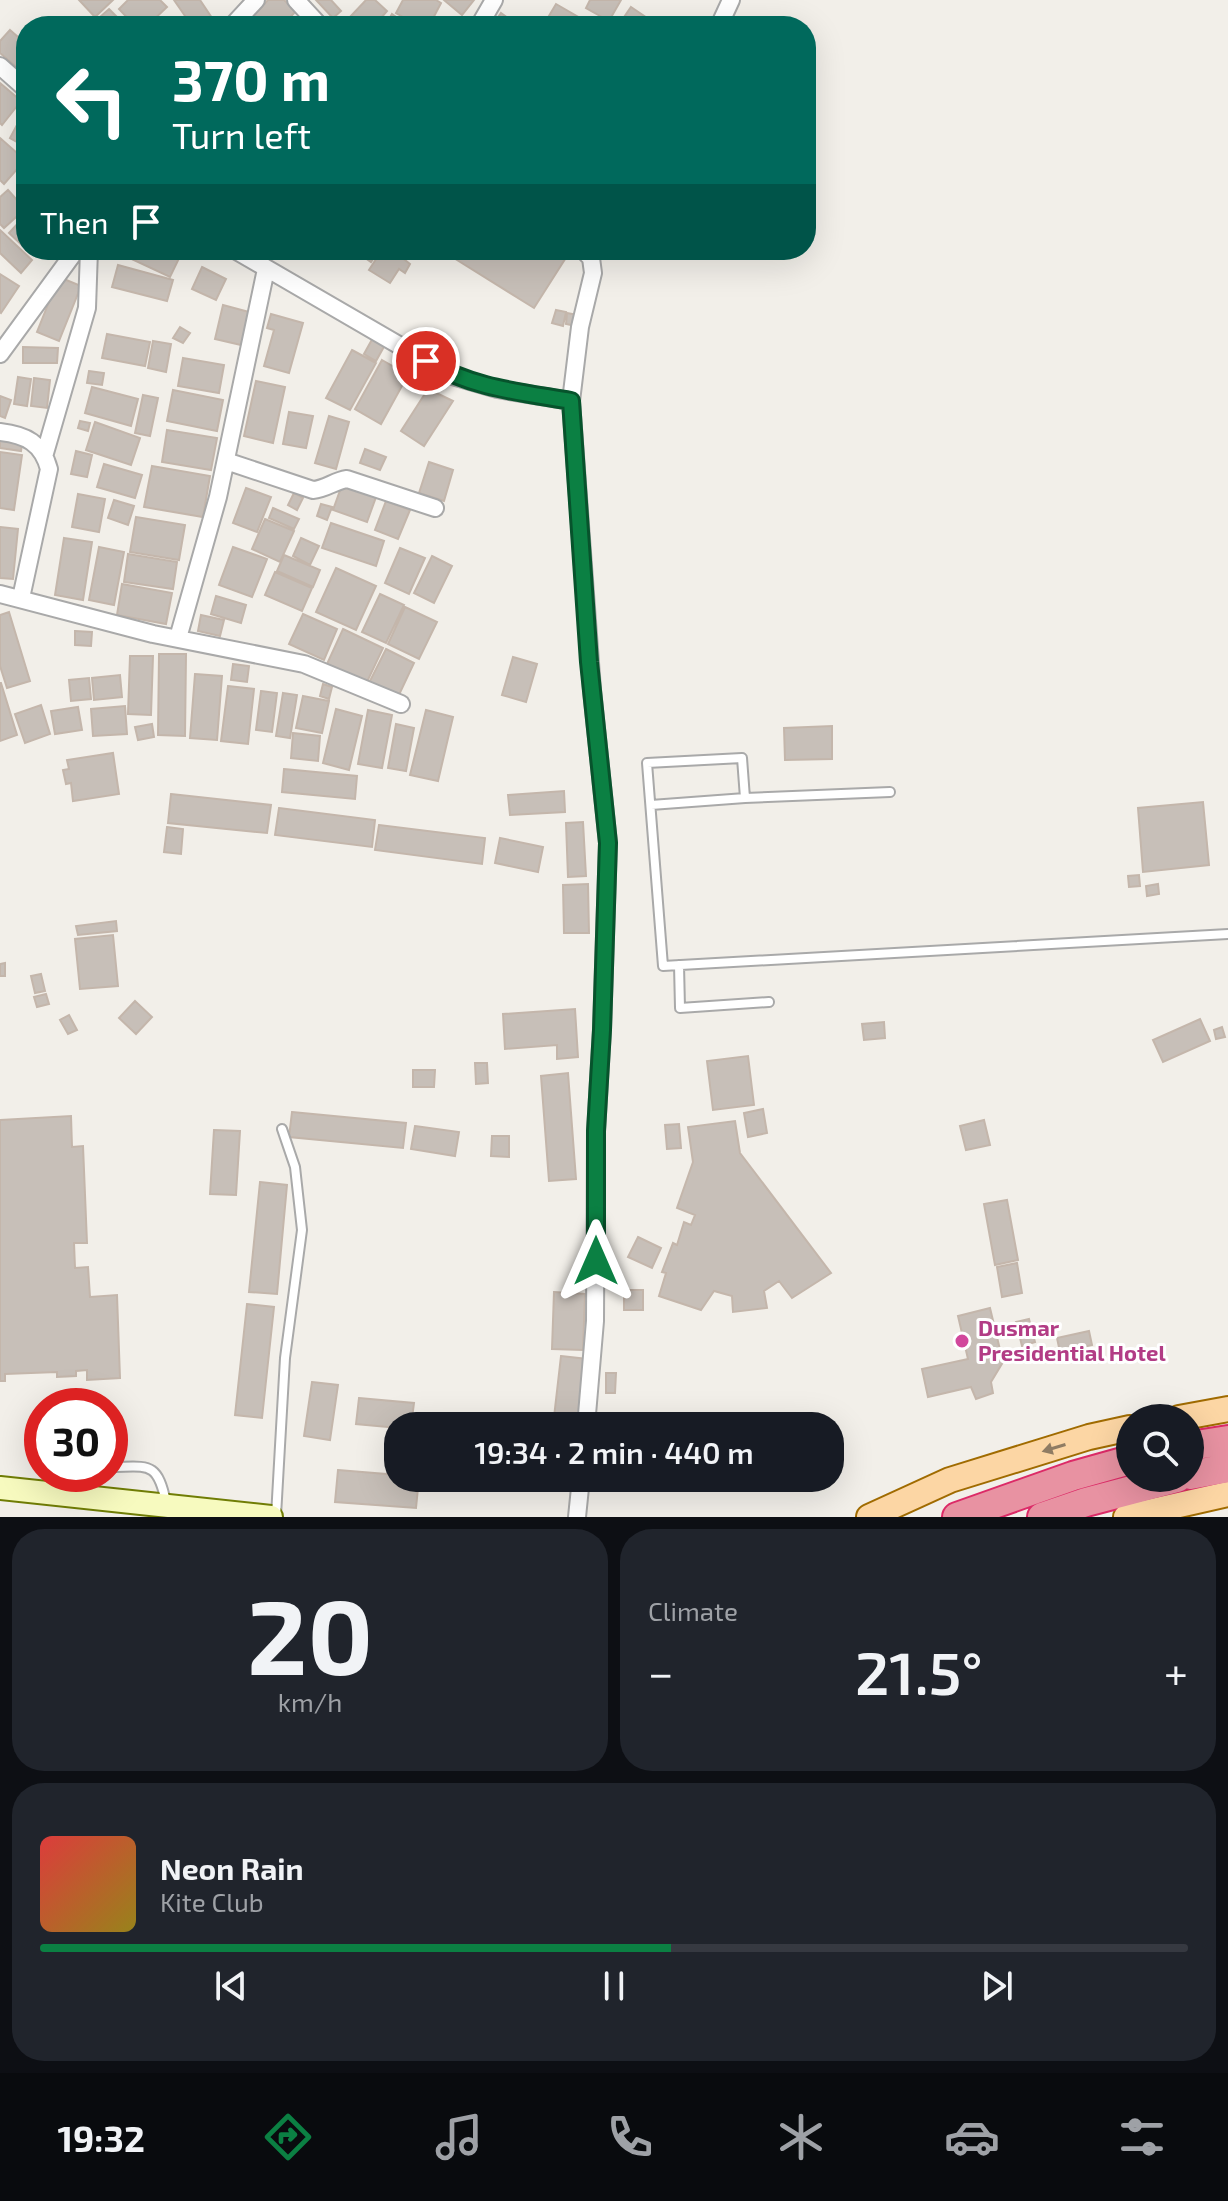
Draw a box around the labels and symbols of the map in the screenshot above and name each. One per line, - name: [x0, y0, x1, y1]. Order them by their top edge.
- pin: [392, 327, 460, 395]
- position arrow: [554, 1219, 638, 1303]
- place label: Dusmar Presidential Hotel: [978, 1314, 1166, 1365]
- marker: Dusmar Presidential Hotel: [953, 1332, 971, 1350]
- speed limit sign: 30: [24, 1388, 128, 1492]
- one-way arrow: [1042, 1442, 1066, 1455]

